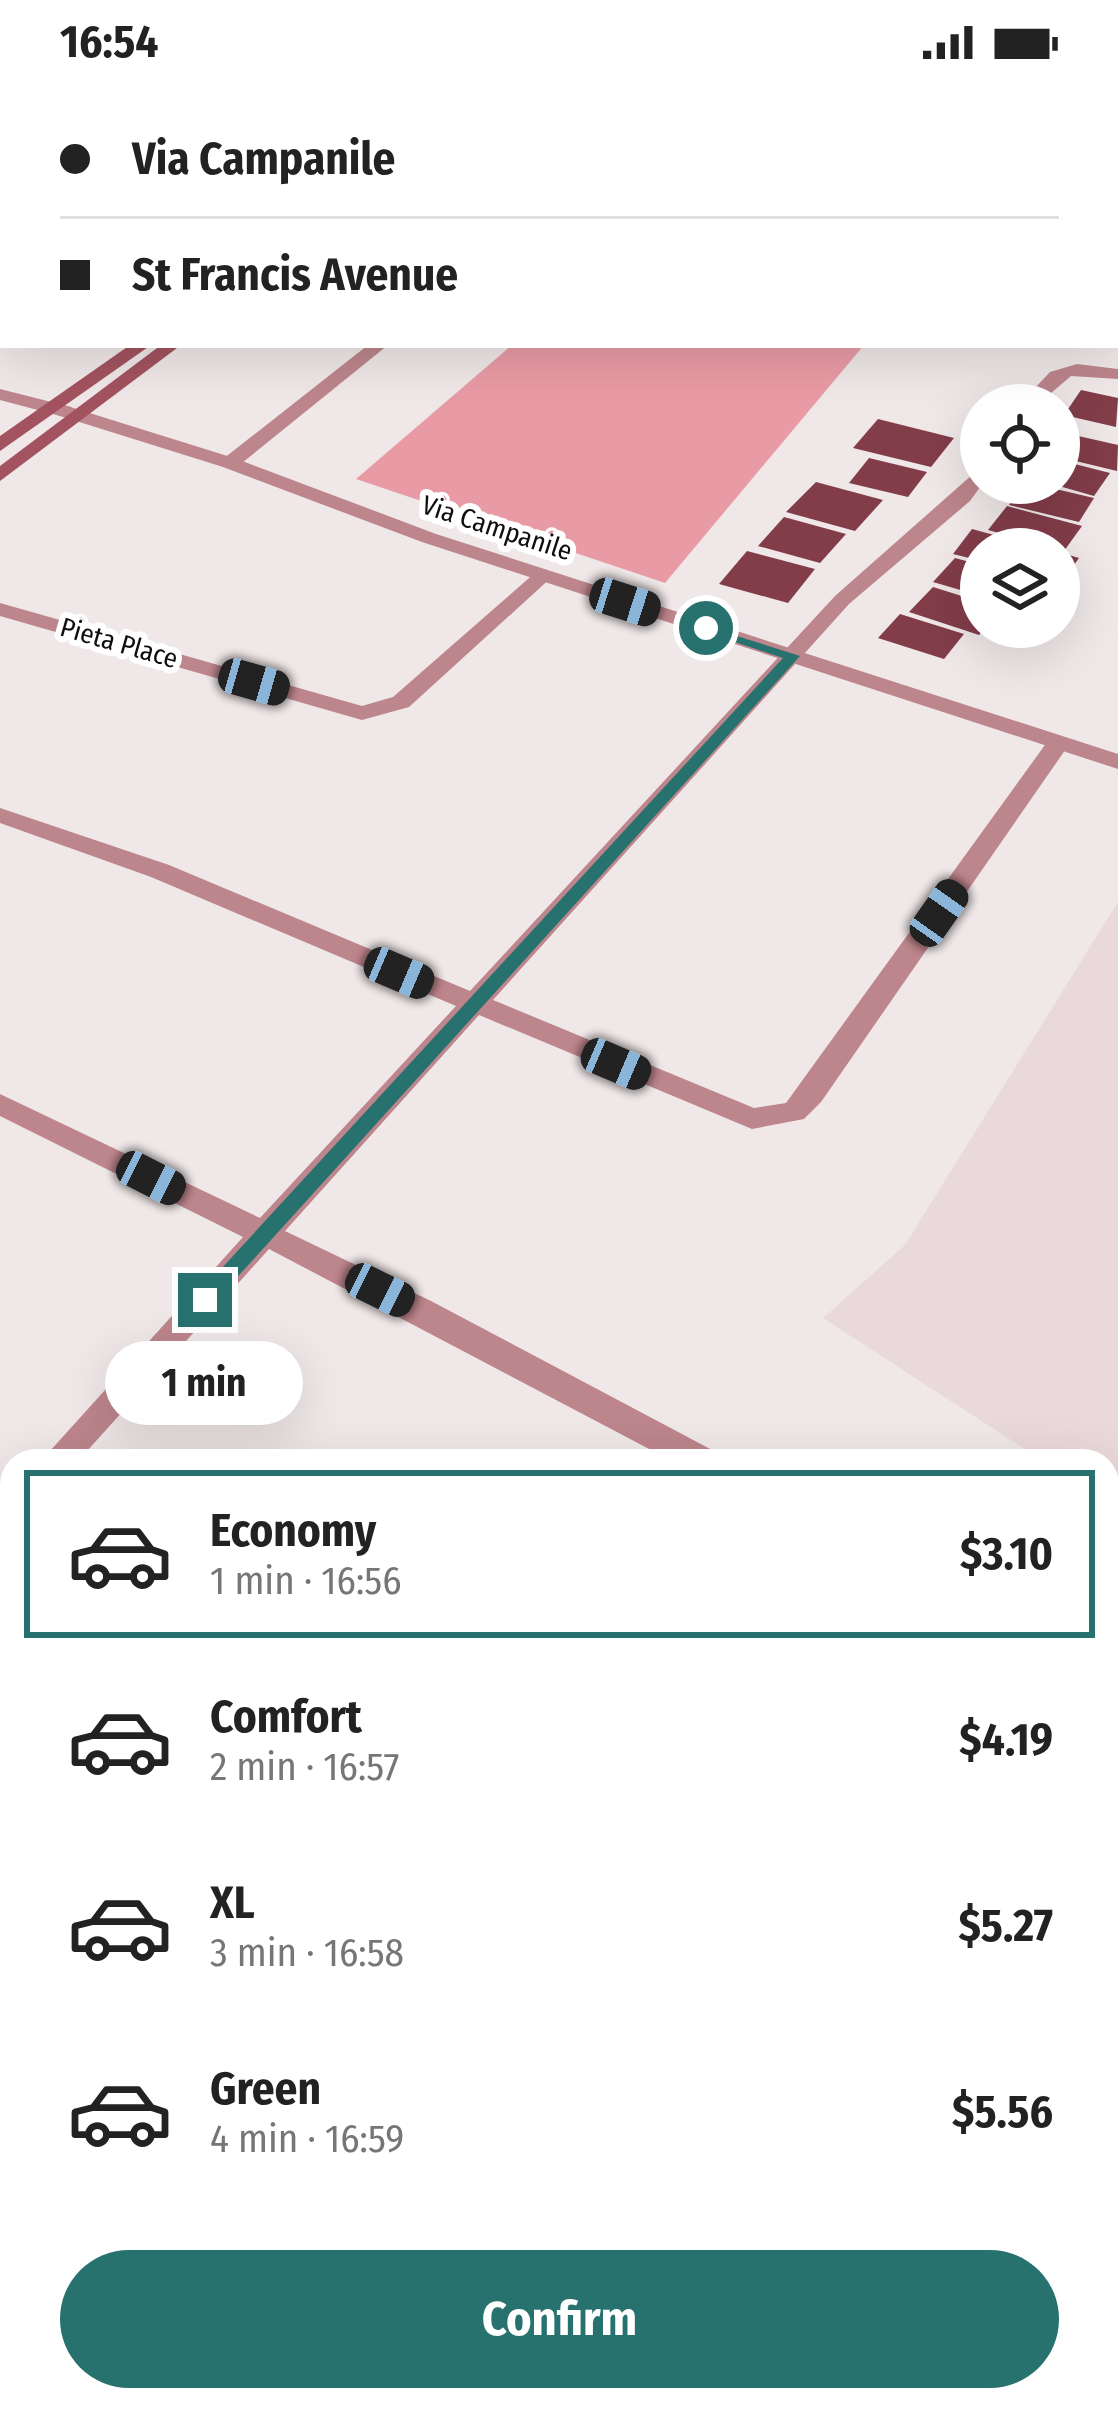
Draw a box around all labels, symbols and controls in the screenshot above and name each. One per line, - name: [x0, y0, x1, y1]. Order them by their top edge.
- text: 16:54: [60, 15, 158, 69]
- text: Via Campanile: [132, 132, 395, 186]
- text: St Francis Avenue: [132, 248, 458, 302]
- map controls: [960, 384, 1080, 648]
- button: locate: [960, 384, 1080, 504]
- street label: Via Campanile: [418, 489, 576, 567]
- button: layers: [960, 528, 1080, 648]
- car: [585, 574, 665, 630]
- route start: [679, 601, 733, 655]
- street label: Pieta Place: [56, 611, 182, 675]
- car: [214, 655, 294, 709]
- car: [904, 873, 974, 953]
- car: [359, 942, 439, 1004]
- car: [576, 1033, 656, 1095]
- car: [111, 1146, 191, 1210]
- car: [340, 1258, 420, 1322]
- route end: [178, 1273, 232, 1327]
- callout: 1 min: [106, 1342, 304, 1426]
- text: 1 min: [162, 1360, 246, 1406]
- icon: car: [66, 1500, 174, 1608]
- text: Economy: [210, 1504, 376, 1558]
- text: $3.10: [960, 1527, 1053, 1581]
- text: 1 min · 16:56: [210, 1558, 402, 1604]
- icon: car: [66, 1686, 174, 1794]
- text: Comfort: [210, 1690, 362, 1744]
- text: $4.19: [959, 1713, 1053, 1767]
- text: 2 min · 16:57: [210, 1744, 399, 1790]
- icon: car: [66, 1872, 174, 1980]
- text: XL: [210, 1876, 255, 1930]
- text: $5.27: [958, 1899, 1053, 1953]
- text: 3 min · 16:58: [210, 1930, 404, 1976]
- icon: car: [66, 2058, 174, 2166]
- text: Green: [210, 2062, 321, 2116]
- text: $5.56: [952, 2085, 1053, 2139]
- text: 4 min · 16:59: [210, 2116, 404, 2162]
- button: Confirm: [60, 2250, 1059, 2388]

